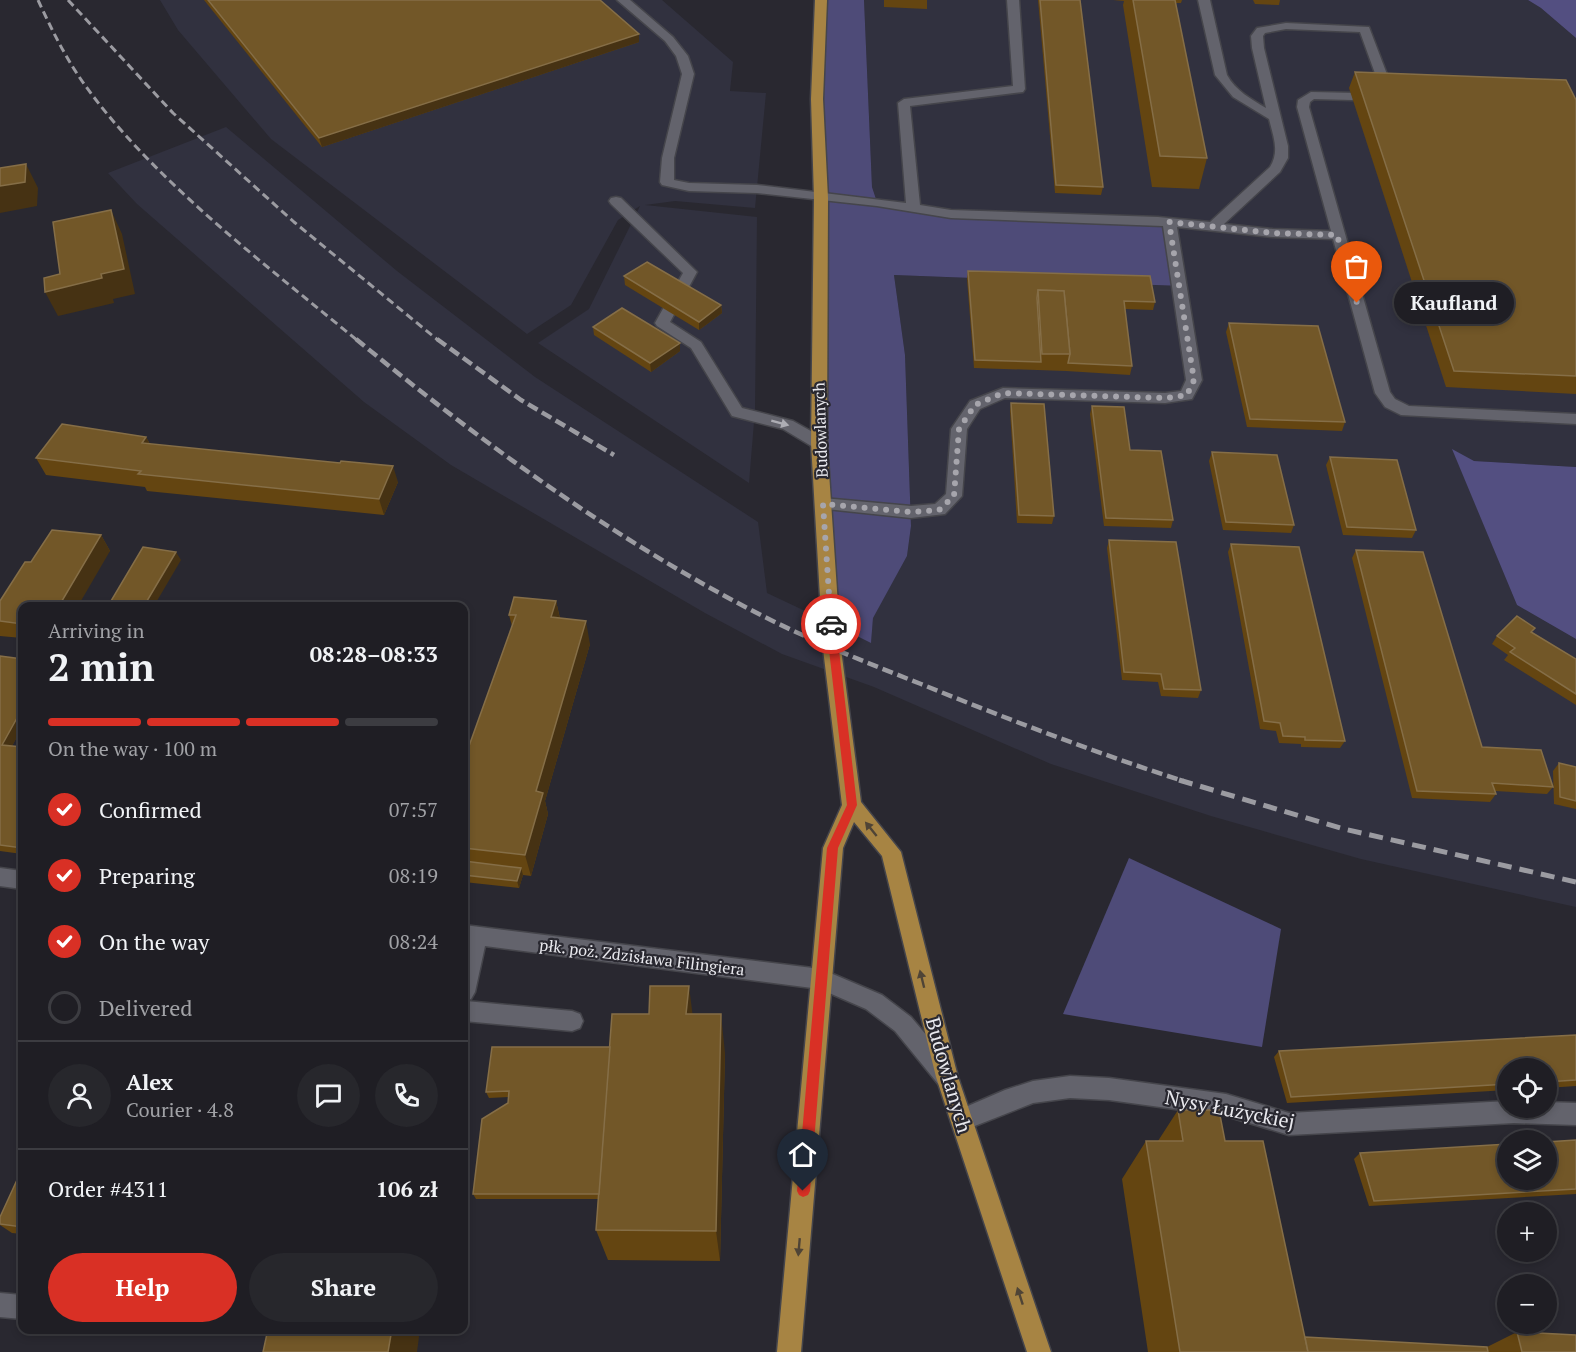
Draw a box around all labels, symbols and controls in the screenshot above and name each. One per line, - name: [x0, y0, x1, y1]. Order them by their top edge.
- pin: [1331, 241, 1382, 303]
- icon: bag: [1340, 250, 1373, 283]
- callout: Kaufland: [1393, 282, 1513, 324]
- text: Kaufland: [1410, 289, 1498, 316]
- street label: Budowlanych: [807, 381, 833, 478]
- one-way arrow: [771, 419, 789, 428]
- courier: [801, 594, 861, 654]
- icon: car: [815, 608, 848, 641]
- text: Arriving in: [48, 617, 144, 644]
- text: 08:28–08:33: [310, 639, 438, 668]
- text: 2 min: [48, 640, 155, 692]
- text: On the way · 100 m: [48, 735, 217, 762]
- icon: check: [48, 793, 81, 826]
- text: Confirmed: [99, 795, 202, 824]
- text: 07:57: [389, 796, 438, 823]
- one-way arrow: [866, 821, 878, 836]
- icon: check: [48, 859, 81, 892]
- text: Preparing: [99, 861, 195, 890]
- text: 08:19: [389, 862, 438, 889]
- icon: check: [48, 925, 81, 958]
- text: On the way: [99, 927, 209, 956]
- text: 08:24: [389, 928, 438, 955]
- street label: płk. poż. Zdzisława Filingiera: [538, 933, 746, 981]
- one-way arrow: [917, 970, 927, 988]
- text: Delivered: [99, 993, 192, 1022]
- street label: Budowlanych: [920, 1014, 978, 1136]
- map controls: [1497, 1058, 1557, 1334]
- button: locate: [1497, 1058, 1557, 1118]
- button: person: [48, 1064, 111, 1127]
- button: chat: [297, 1064, 360, 1127]
- button: phone: [375, 1064, 438, 1127]
- text: Alex: [126, 1067, 173, 1096]
- street label: Nysy Łużyckiej: [1163, 1083, 1297, 1135]
- text: Courier · 4.8: [126, 1096, 234, 1123]
- pin: [777, 1129, 828, 1191]
- button: layers: [1497, 1130, 1557, 1190]
- icon: home: [786, 1138, 819, 1171]
- text: Order #4311: [48, 1174, 168, 1203]
- text: 106 zł: [376, 1174, 438, 1203]
- button: +: [1497, 1202, 1557, 1262]
- one-way arrow: [794, 1237, 804, 1256]
- button: Help: [48, 1253, 237, 1322]
- button: Share: [249, 1253, 438, 1322]
- button: −: [1497, 1274, 1557, 1334]
- one-way arrow: [1015, 1287, 1025, 1305]

